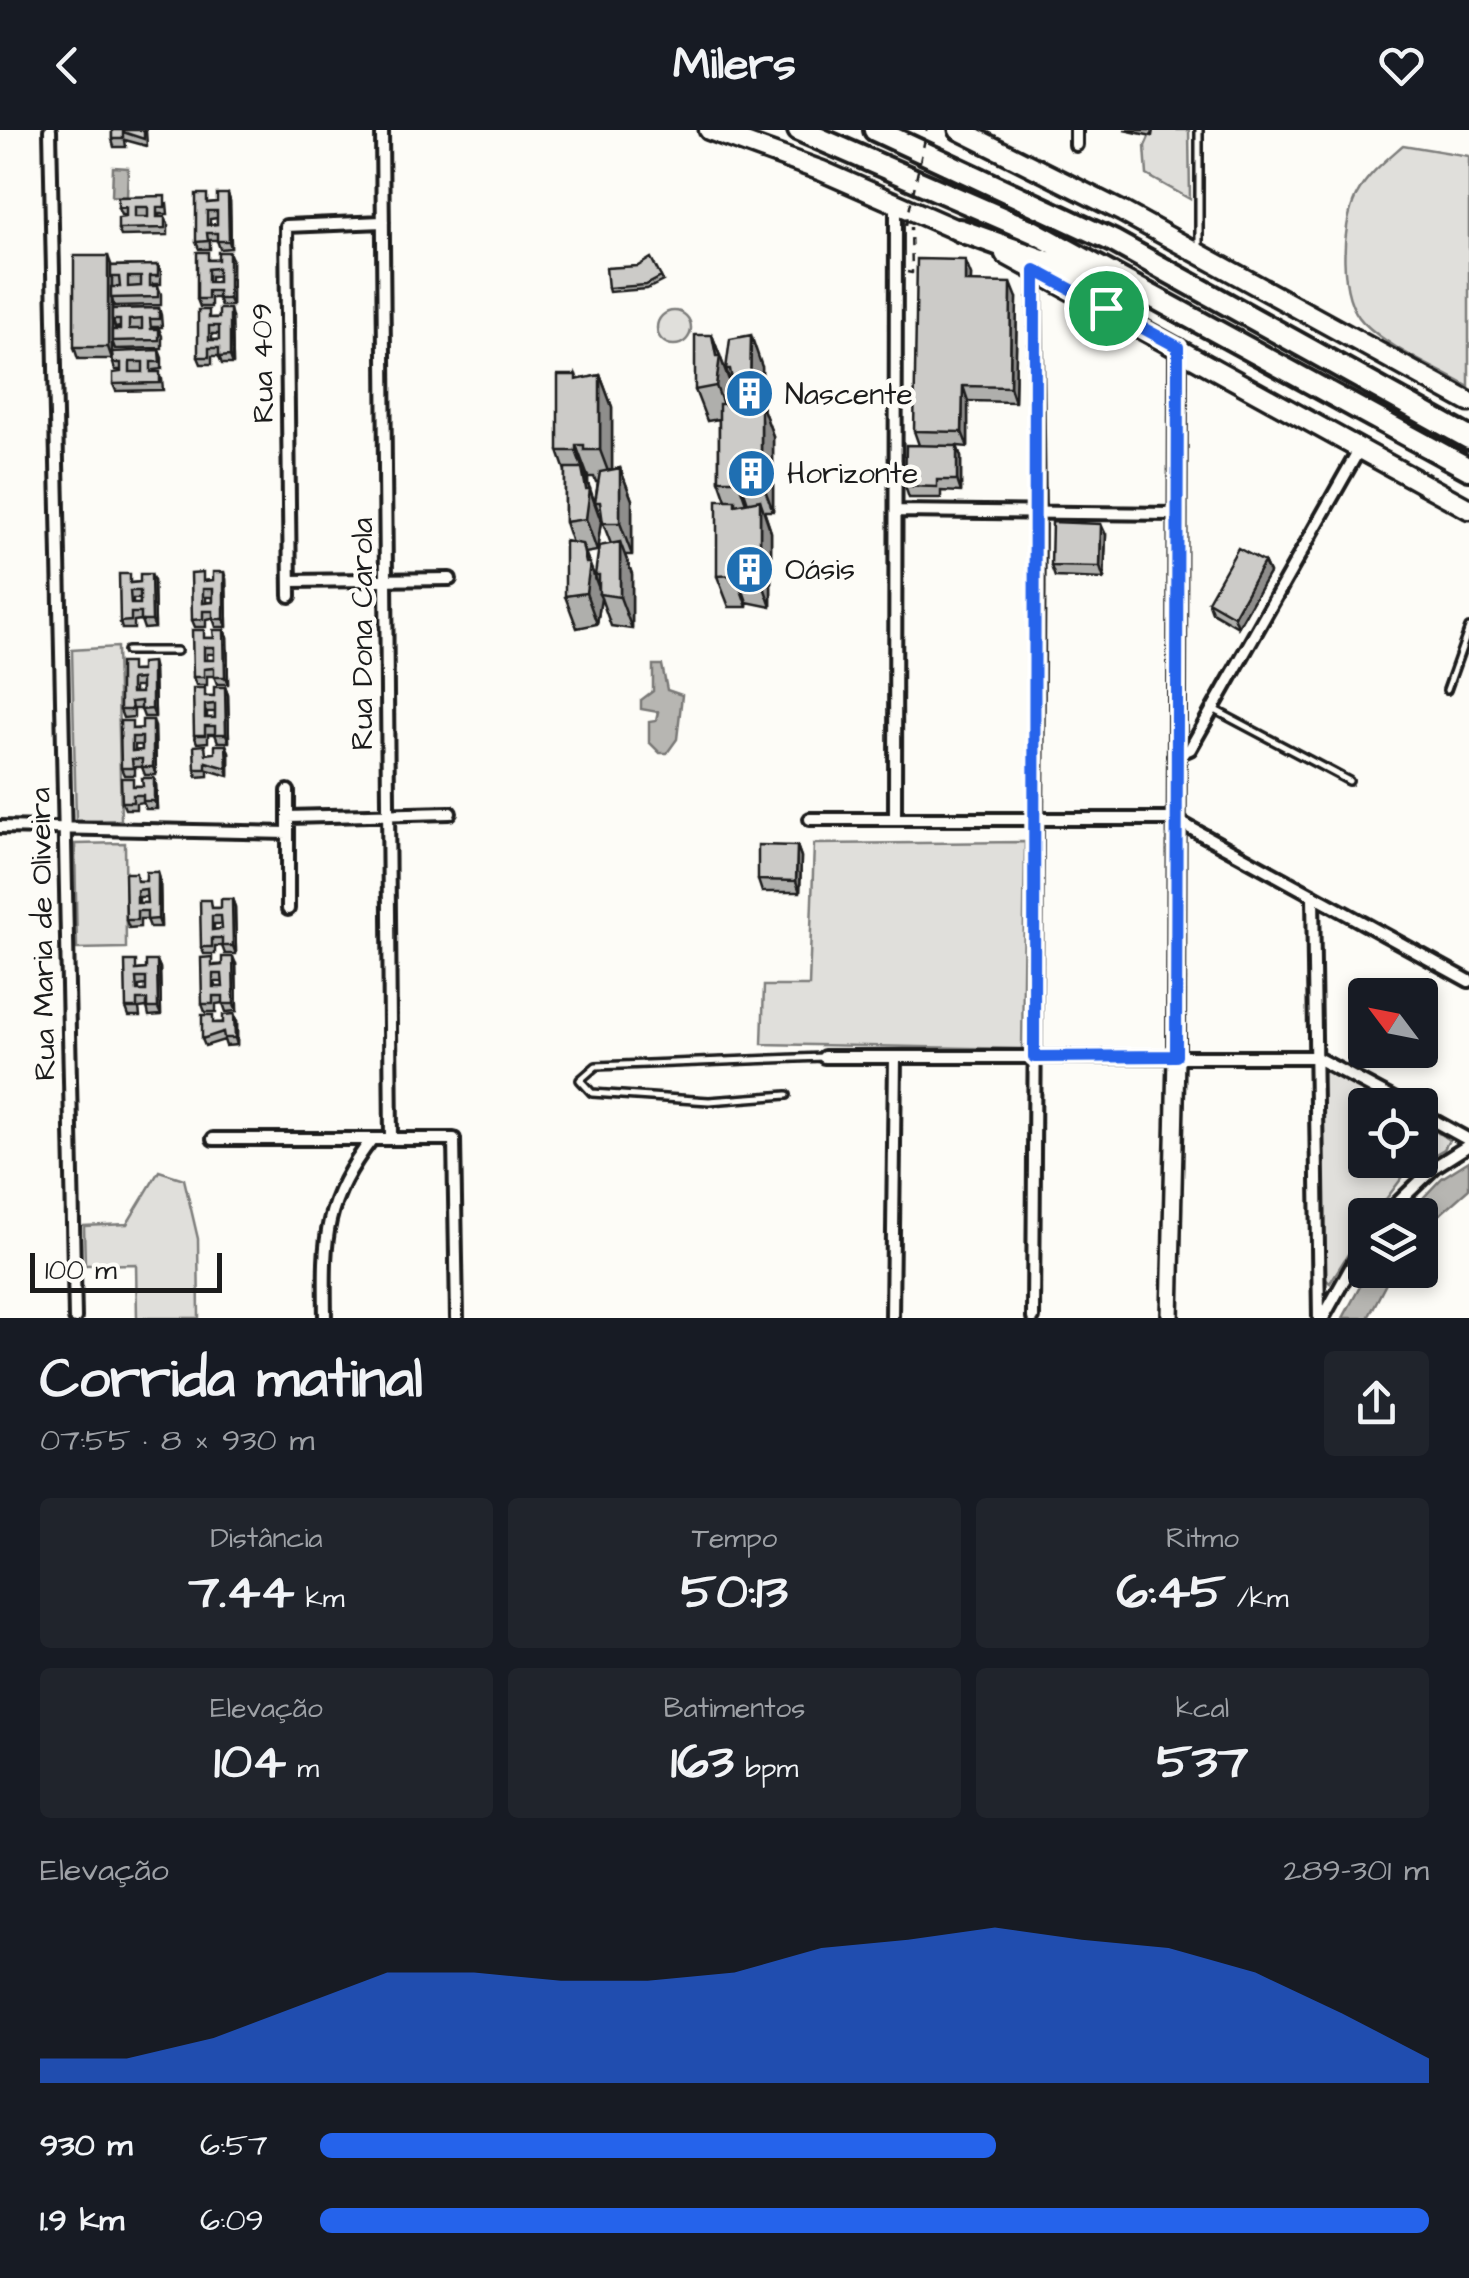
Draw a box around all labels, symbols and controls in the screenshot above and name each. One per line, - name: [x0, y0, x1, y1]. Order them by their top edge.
- text: Milers: [673, 34, 796, 96]
- icon: back: [40, 38, 95, 93]
- icon: heart: [1374, 38, 1429, 93]
- pin: [1064, 266, 1149, 351]
- icon: arrive: [1079, 281, 1134, 336]
- street label: Rua 409: [241, 302, 285, 424]
- building icon: Nascente: [724, 368, 776, 420]
- place label: Nascente: [785, 374, 913, 416]
- building icon: Horizonte: [726, 447, 778, 499]
- place label: Horizonte: [787, 453, 918, 495]
- street label: Rua Dona Carola: [342, 518, 384, 750]
- building icon: Oásis: [724, 543, 776, 595]
- place label: Oásis: [785, 549, 855, 591]
- street label: Rua Maria de Oliveira: [19, 787, 67, 1081]
- north arrow: [1348, 978, 1438, 1068]
- map controls: [1348, 978, 1438, 1288]
- button: locate: [1348, 1088, 1438, 1178]
- button: layers: [1348, 1198, 1438, 1288]
- scale bar: [30, 1248, 222, 1292]
- text: 100 m: [45, 1251, 117, 1290]
- text: Corrida matinal: [40, 1342, 423, 1418]
- button: share: [1324, 1351, 1429, 1456]
- text: 07:55 · 8 × 930 m: [40, 1418, 315, 1463]
- text: Distância: [210, 1519, 323, 1558]
- text: Tempo: [692, 1519, 777, 1558]
- text: Ritmo: [1166, 1519, 1239, 1558]
- text: 7.44: [188, 1558, 294, 1627]
- text: 50:13: [681, 1558, 788, 1627]
- text: 6:45: [1116, 1558, 1226, 1627]
- text: km: [294, 1579, 345, 1618]
- text: /km: [1226, 1579, 1289, 1618]
- text: Elevação: [210, 1689, 323, 1728]
- text: Batimentos: [664, 1689, 805, 1728]
- text: kcal: [1176, 1689, 1229, 1728]
- text: 104: [214, 1728, 286, 1797]
- text: 163: [671, 1728, 734, 1797]
- text: 537: [1157, 1728, 1248, 1797]
- text: m: [286, 1749, 319, 1788]
- text: bpm: [734, 1749, 798, 1788]
- text: Elevação: [40, 1848, 169, 1893]
- text: 289–301 m: [1284, 1848, 1429, 1893]
- text: 930 m: [40, 2123, 132, 2168]
- text: 6:57: [200, 2123, 268, 2168]
- text: 1.9 km: [40, 2198, 124, 2243]
- text: 6:09: [200, 2198, 264, 2243]

